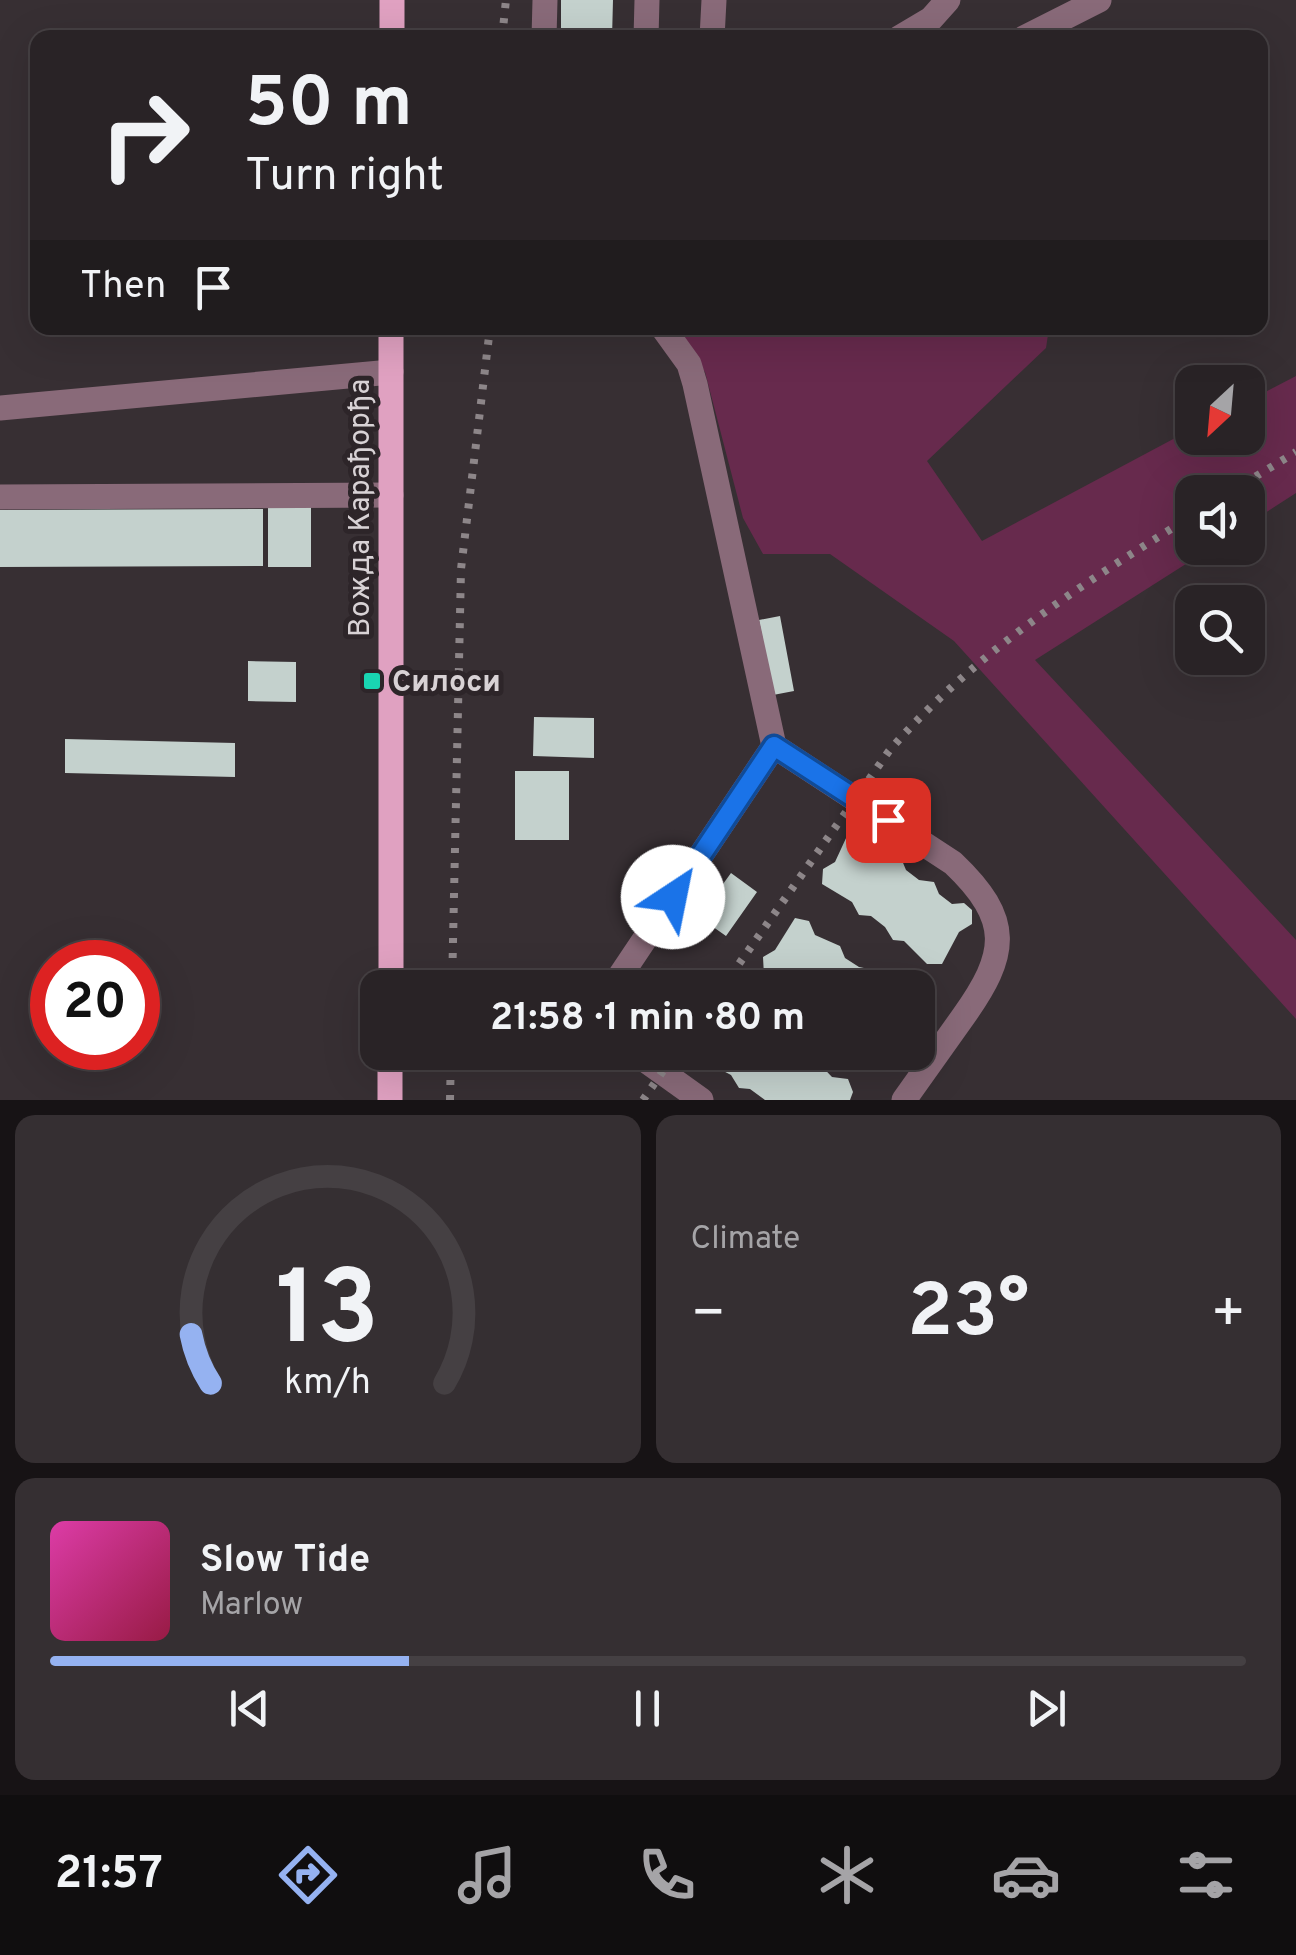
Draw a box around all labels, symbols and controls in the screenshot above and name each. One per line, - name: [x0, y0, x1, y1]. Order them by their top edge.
- text: 50 m: [245, 62, 412, 151]
- icon: right: [80, 70, 210, 200]
- text: Turn right: [245, 149, 444, 206]
- icon: arrive: [186, 260, 241, 315]
- text: Then: [80, 263, 166, 312]
- north arrow: [1175, 365, 1265, 455]
- map controls: [1175, 365, 1265, 675]
- street label: Вожда Карађорђа: [343, 379, 380, 637]
- button: sound: [1175, 475, 1265, 565]
- button: search: [1175, 585, 1265, 675]
- place label: Силоси: [392, 665, 501, 702]
- marker: Силоси: [361, 670, 383, 692]
- pin: [846, 778, 931, 863]
- icon: arrive: [861, 793, 916, 848]
- position arrow: [621, 845, 725, 949]
- speed limit sign: 20: [30, 940, 160, 1070]
- text: 21:58 · 1 min · 80 m: [490, 995, 805, 1044]
- text: Climate: [691, 1220, 800, 1260]
- text: 13: [276, 1249, 380, 1381]
- text: 23°: [907, 1268, 1029, 1363]
- text: −: [691, 1281, 726, 1351]
- text: +: [1211, 1281, 1246, 1351]
- text: km/h: [284, 1361, 371, 1407]
- text: Slow Tide: [200, 1537, 370, 1586]
- text: Marlow: [200, 1586, 303, 1626]
- icon: previous: [222, 1681, 277, 1736]
- icon: pause: [620, 1681, 675, 1736]
- icon: next: [1019, 1681, 1074, 1736]
- icon: directions: [273, 1840, 343, 1910]
- icon: music: [452, 1840, 522, 1910]
- icon: phone: [632, 1840, 702, 1910]
- icon: climate: [812, 1840, 882, 1910]
- icon: car: [991, 1840, 1061, 1910]
- icon: filters: [1171, 1840, 1241, 1910]
- text: 21:57: [55, 1847, 163, 1904]

